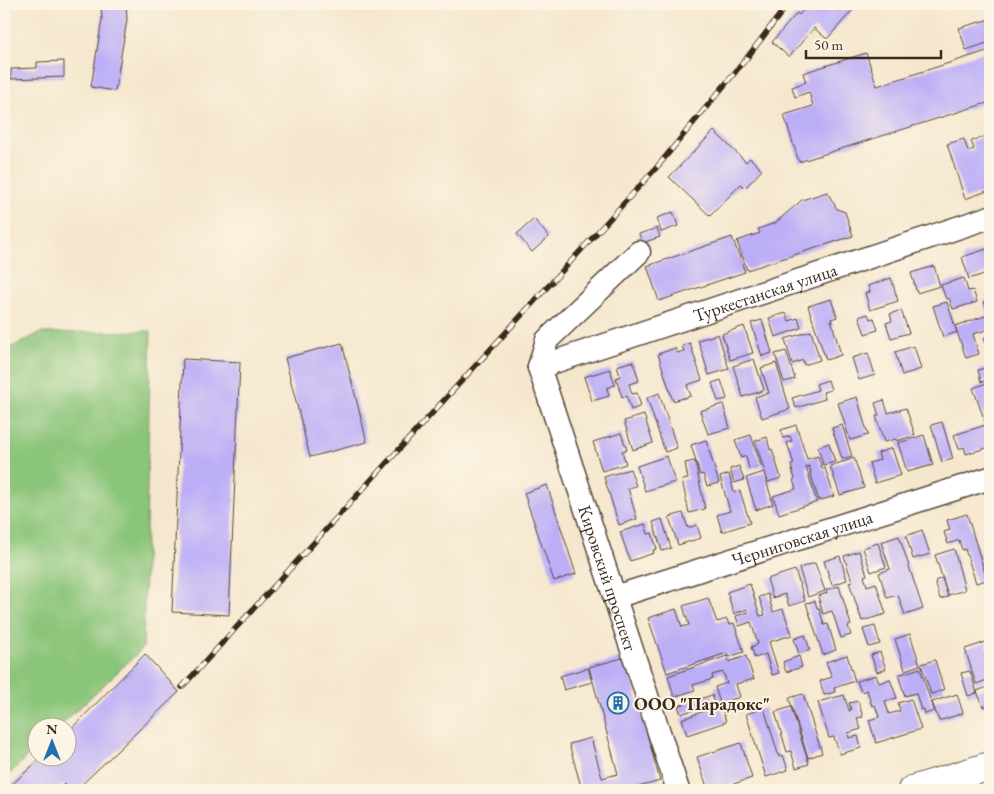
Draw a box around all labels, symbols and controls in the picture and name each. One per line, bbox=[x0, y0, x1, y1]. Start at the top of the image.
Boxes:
scale bar bbox=[806, 28, 942, 60]
text: 50 m bbox=[814, 35, 843, 54]
street label: Туркестанская улица bbox=[690, 257, 841, 327]
street label: Кировский проспект bbox=[574, 502, 643, 654]
street label: Черниговская улица bbox=[728, 504, 876, 571]
building icon: ООО "Парадокс" bbox=[606, 691, 630, 715]
place label: ООО "Парадокс" bbox=[634, 692, 770, 715]
north arrow bbox=[28, 716, 78, 766]
text: N bbox=[46, 720, 58, 738]

